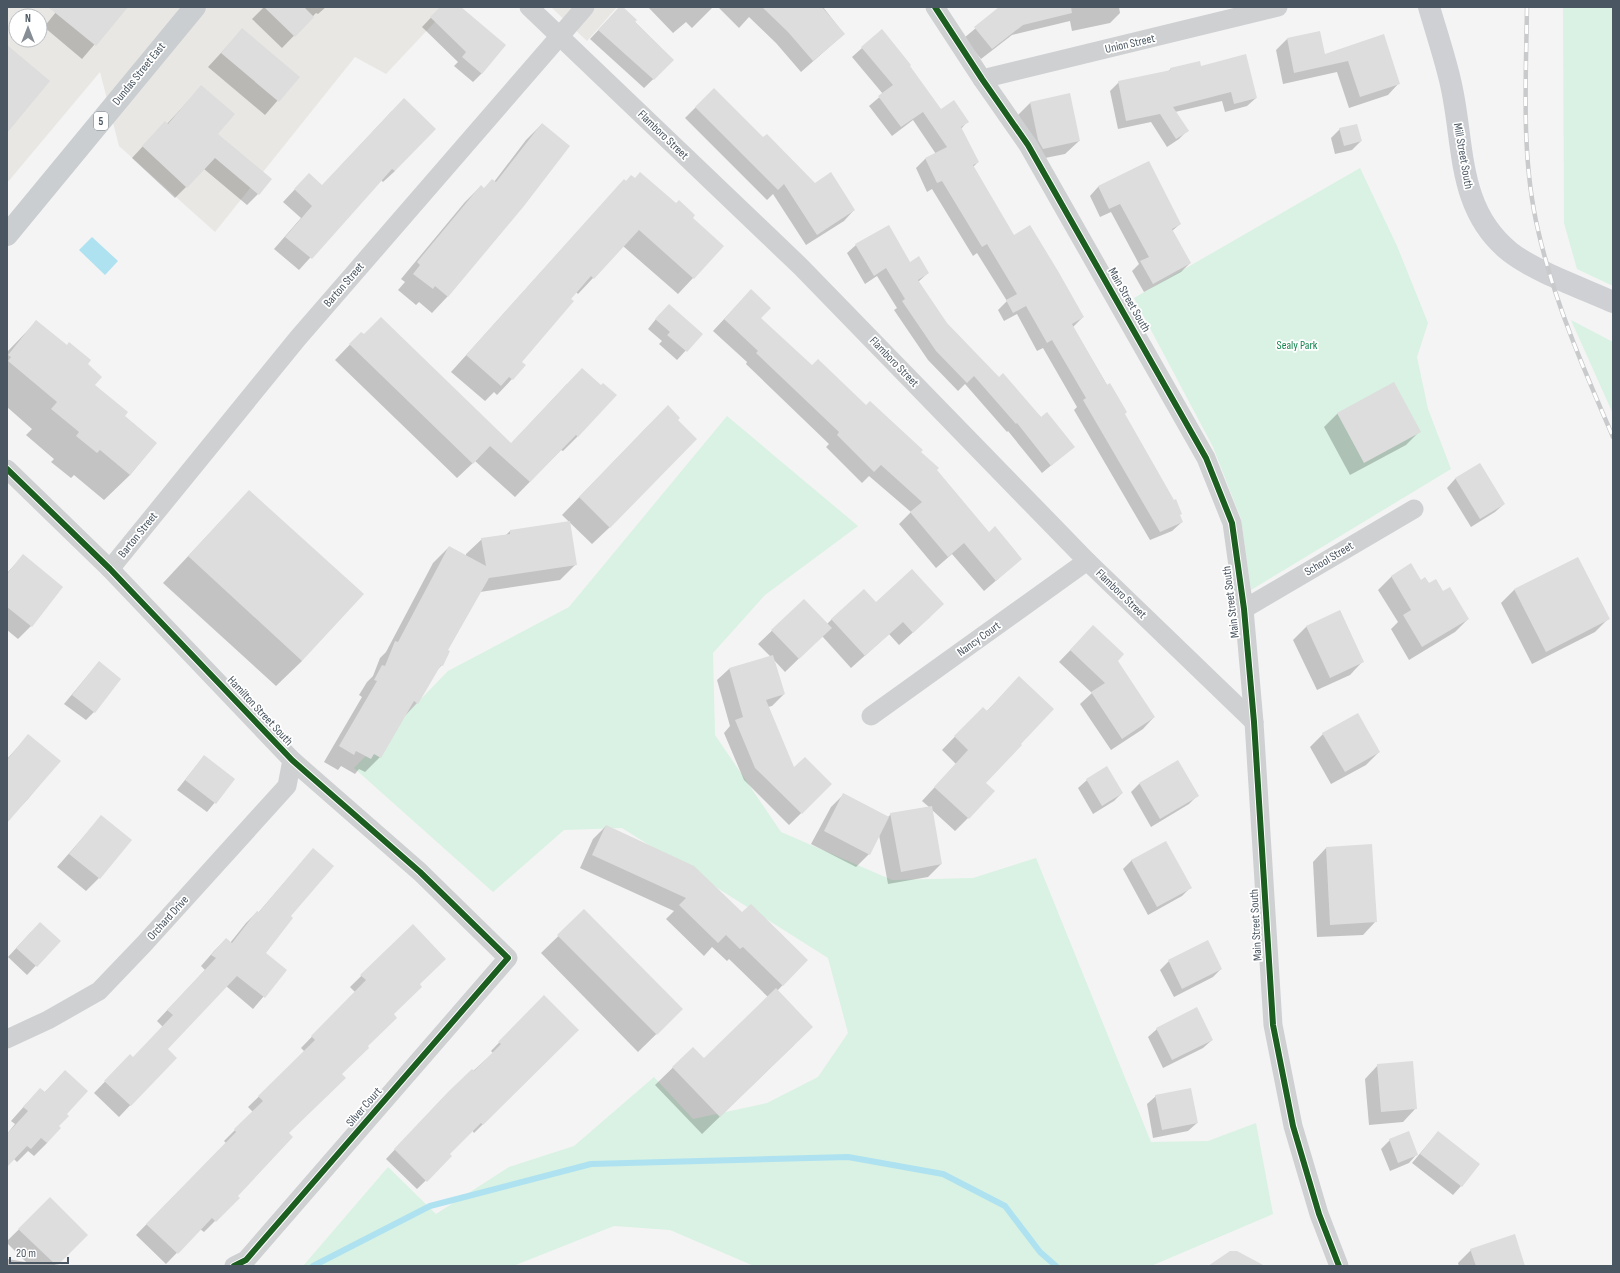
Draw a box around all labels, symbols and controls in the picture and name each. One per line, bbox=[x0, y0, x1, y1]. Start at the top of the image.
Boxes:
north arrow bbox=[8, 8, 48, 48]
text: N bbox=[25, 12, 31, 25]
street label: Union Street bbox=[1104, 31, 1157, 57]
street label: Dundas Street East bbox=[109, 39, 169, 108]
street label: Flamboro Street bbox=[635, 107, 692, 163]
road number: 5 bbox=[94, 112, 108, 130]
street label: Mill Street South bbox=[1450, 122, 1476, 190]
street label: Barton Street bbox=[320, 259, 368, 310]
street label: Main Street South bbox=[1104, 265, 1154, 335]
street label: Flamboro Street bbox=[866, 334, 922, 391]
park label: Sealy Park bbox=[1277, 338, 1318, 353]
street label: Barton Street bbox=[115, 509, 161, 561]
street label: School Street bbox=[1302, 538, 1357, 579]
street label: Main Street South bbox=[1219, 565, 1243, 639]
street label: Flamboro Street bbox=[1093, 566, 1150, 622]
street label: Nancy Court bbox=[954, 618, 1004, 660]
street label: Hamilton Street South bbox=[224, 673, 296, 749]
street label: Main Street South bbox=[1247, 889, 1265, 961]
street label: Orchard Drive bbox=[144, 892, 192, 943]
street label: Silver Court bbox=[343, 1084, 385, 1130]
scale bar bbox=[10, 1239, 68, 1265]
text: 20 m bbox=[16, 1246, 36, 1261]

